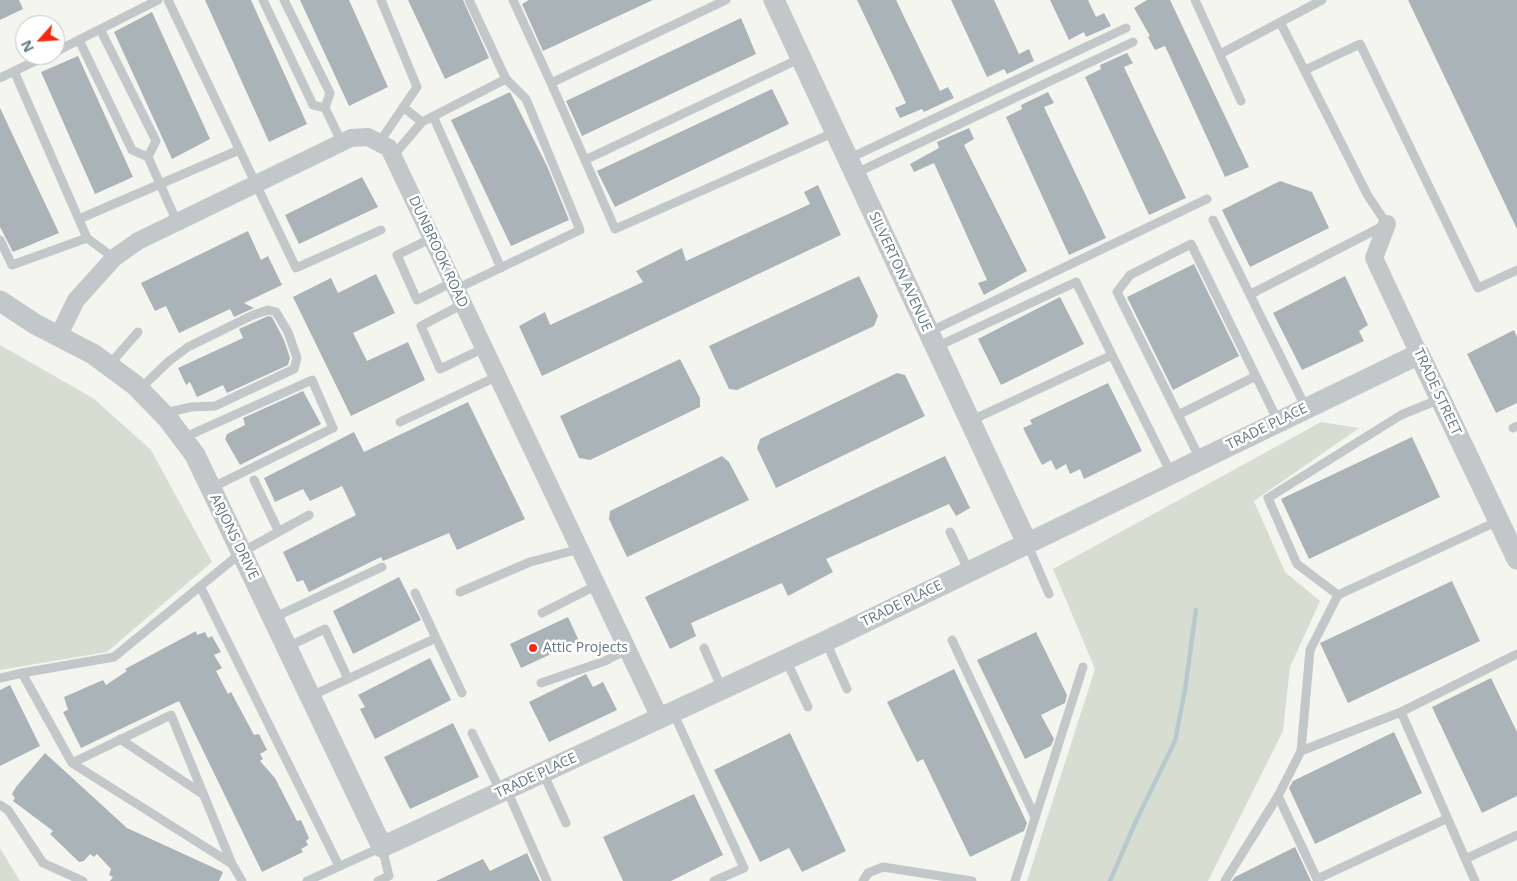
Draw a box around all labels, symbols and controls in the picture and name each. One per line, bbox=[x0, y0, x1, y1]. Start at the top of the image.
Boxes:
north arrow bbox=[15, 15, 65, 65]
text: N bbox=[16, 37, 38, 56]
street label: DUNBROOK ROAD bbox=[405, 194, 471, 310]
street label: SILVERTON AVENUE bbox=[865, 210, 935, 334]
street label: TRADE STREET bbox=[1410, 346, 1464, 438]
street label: TRADE PLACE bbox=[1224, 400, 1310, 454]
street label: ARJONS DRIVE bbox=[206, 492, 262, 582]
street label: TRADE PLACE bbox=[859, 577, 945, 631]
place label: Attic Projects bbox=[543, 640, 628, 656]
marker: Attic Projects bbox=[527, 642, 539, 654]
street label: TRADE PLACE bbox=[493, 750, 579, 802]

